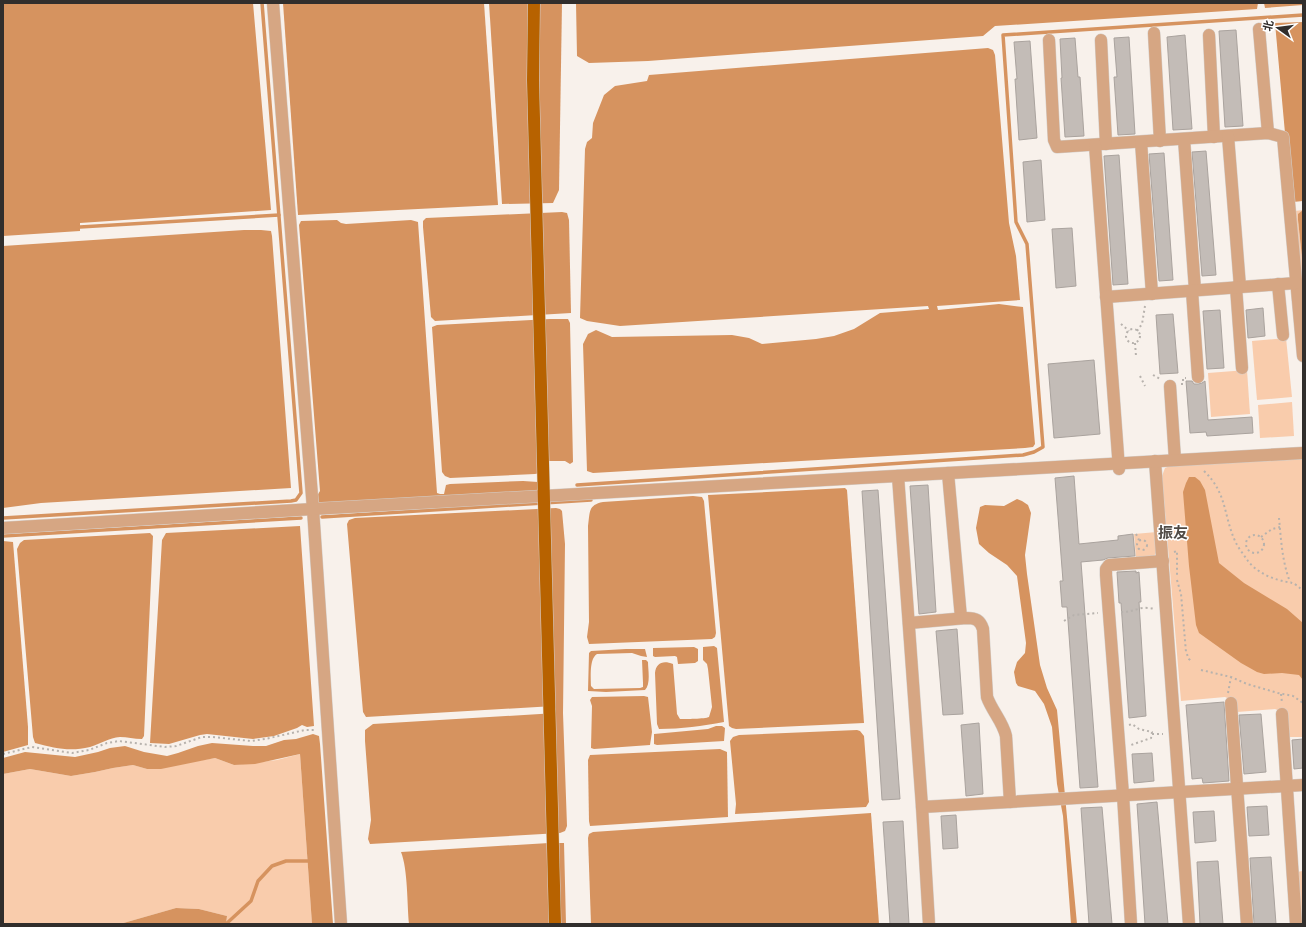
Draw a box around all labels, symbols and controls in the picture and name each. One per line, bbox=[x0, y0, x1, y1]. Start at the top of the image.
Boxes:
north arrow bbox=[1258, 8, 1298, 48]
text: 北 bbox=[1260, 19, 1276, 33]
district label: 振友 bbox=[1158, 523, 1188, 542]

